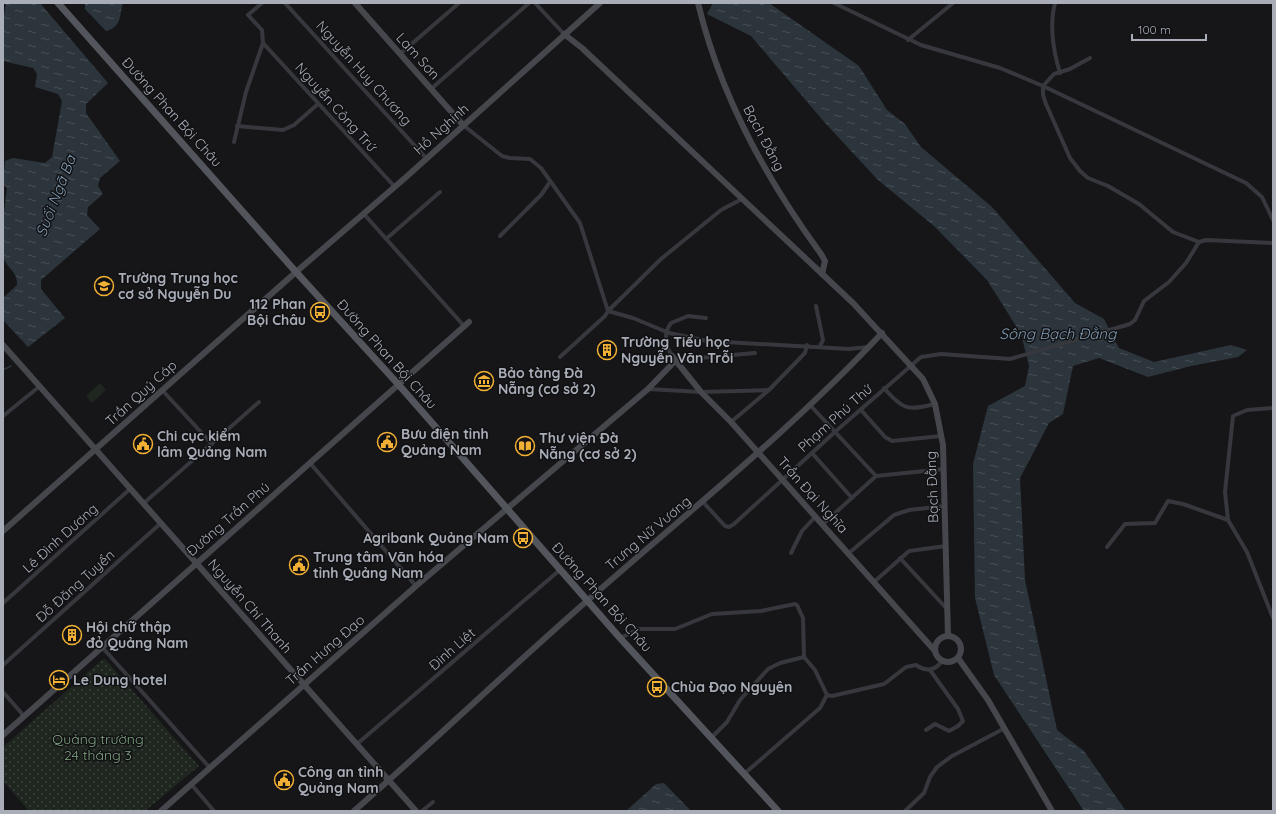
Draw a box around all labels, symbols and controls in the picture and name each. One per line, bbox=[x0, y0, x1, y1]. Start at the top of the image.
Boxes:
scale bar bbox=[1132, 16, 1206, 42]
street label: Nguyễn Huy Chương bbox=[312, 17, 416, 129]
text: 100 m bbox=[1138, 22, 1171, 37]
street label: Lam Sơn bbox=[392, 29, 444, 83]
street label: Đường Phan Bội Châu bbox=[118, 53, 226, 171]
street label: Nguyễn Công Trứ bbox=[291, 59, 381, 156]
street label: Hồ Nghinh bbox=[410, 99, 472, 159]
street label: Bạch Đằng bbox=[739, 102, 789, 174]
water label: Suối Ngã Ba bbox=[31, 152, 80, 239]
place label: Trường Trung học cơ sở Nguyễn Du bbox=[118, 269, 238, 303]
school or university icon: Trường Trung học cơ sở Nguyễn Du bbox=[93, 275, 115, 297]
place label: 112 Phan Bội Châu bbox=[247, 295, 306, 329]
street label: Đường Phan Bội Châu bbox=[333, 295, 441, 413]
bus stop icon: 112 Phan Bội Châu bbox=[309, 301, 331, 323]
water label: Sông Bạch Đằng bbox=[1000, 324, 1118, 343]
place label: Trường Tiểu học Nguyễn Văn Trỗi bbox=[621, 333, 733, 367]
building icon: Trường Tiểu học Nguyễn Văn Trỗi bbox=[596, 339, 618, 361]
street label: Trần Quý Cáp bbox=[102, 356, 180, 430]
place label: Bảo tàng Đà Nẵng (cơ sở 2) bbox=[498, 364, 596, 398]
museum icon: Bảo tàng Đà Nẵng (cơ sở 2) bbox=[473, 370, 495, 392]
street label: Phạm Phú Thứ bbox=[794, 379, 877, 456]
place label: Bưu điện tỉnh Quảng Nam bbox=[401, 425, 489, 459]
place label: Chi cục kiểm lâm Quảng Nam bbox=[157, 427, 267, 461]
place label: Thư viện Đà Nẵng (cơ sở 2) bbox=[539, 429, 637, 463]
public building icon: Bưu điện tỉnh Quảng Nam bbox=[376, 431, 398, 453]
public building icon: Chi cục kiểm lâm Quảng Nam bbox=[132, 433, 154, 455]
library icon: Thư viện Đà Nẵng (cơ sở 2) bbox=[514, 435, 536, 457]
street label: Bạch Đằng bbox=[922, 451, 942, 523]
street label: Trần Đại Nghĩa bbox=[774, 453, 852, 537]
street label: Đường Trần Phú bbox=[183, 478, 273, 560]
street label: Trưng Nữ Vương bbox=[602, 492, 694, 574]
street label: Lê Đình Dương bbox=[19, 499, 101, 577]
bus stop icon: Agribank Quảng Nam bbox=[512, 527, 534, 549]
place label: Agribank Quảng Nam bbox=[363, 529, 509, 547]
street label: Đường Phan Bội Châu bbox=[548, 538, 656, 656]
street label: Đỗ Đăng Tuyển bbox=[32, 546, 118, 626]
place label: Trung tâm Văn hóa tỉnh Quảng Nam bbox=[313, 548, 444, 582]
public building icon: Trung tâm Văn hóa tỉnh Quảng Nam bbox=[288, 554, 310, 576]
street label: Nguyễn Chí Thanh bbox=[204, 555, 296, 657]
street label: Trần Hưng Đạo bbox=[282, 611, 368, 689]
place label: Hội chữ thập đỏ Quảng Nam bbox=[86, 618, 188, 652]
building icon: Hội chữ thập đỏ Quảng Nam bbox=[61, 624, 83, 646]
street label: Đinh Liệt bbox=[425, 624, 479, 674]
hotel icon: Le Dung hotel bbox=[48, 669, 70, 691]
place label: Le Dung hotel bbox=[73, 671, 167, 689]
bus stop icon: Chùa Đạo Nguyên bbox=[646, 676, 668, 698]
place label: Chùa Đạo Nguyên bbox=[671, 678, 792, 696]
park label: Quảng trường 24 tháng 3 bbox=[52, 730, 144, 764]
place label: Công an tỉnh Quảng Nam bbox=[298, 763, 383, 797]
public building icon: Công an tỉnh Quảng Nam bbox=[273, 769, 295, 791]

